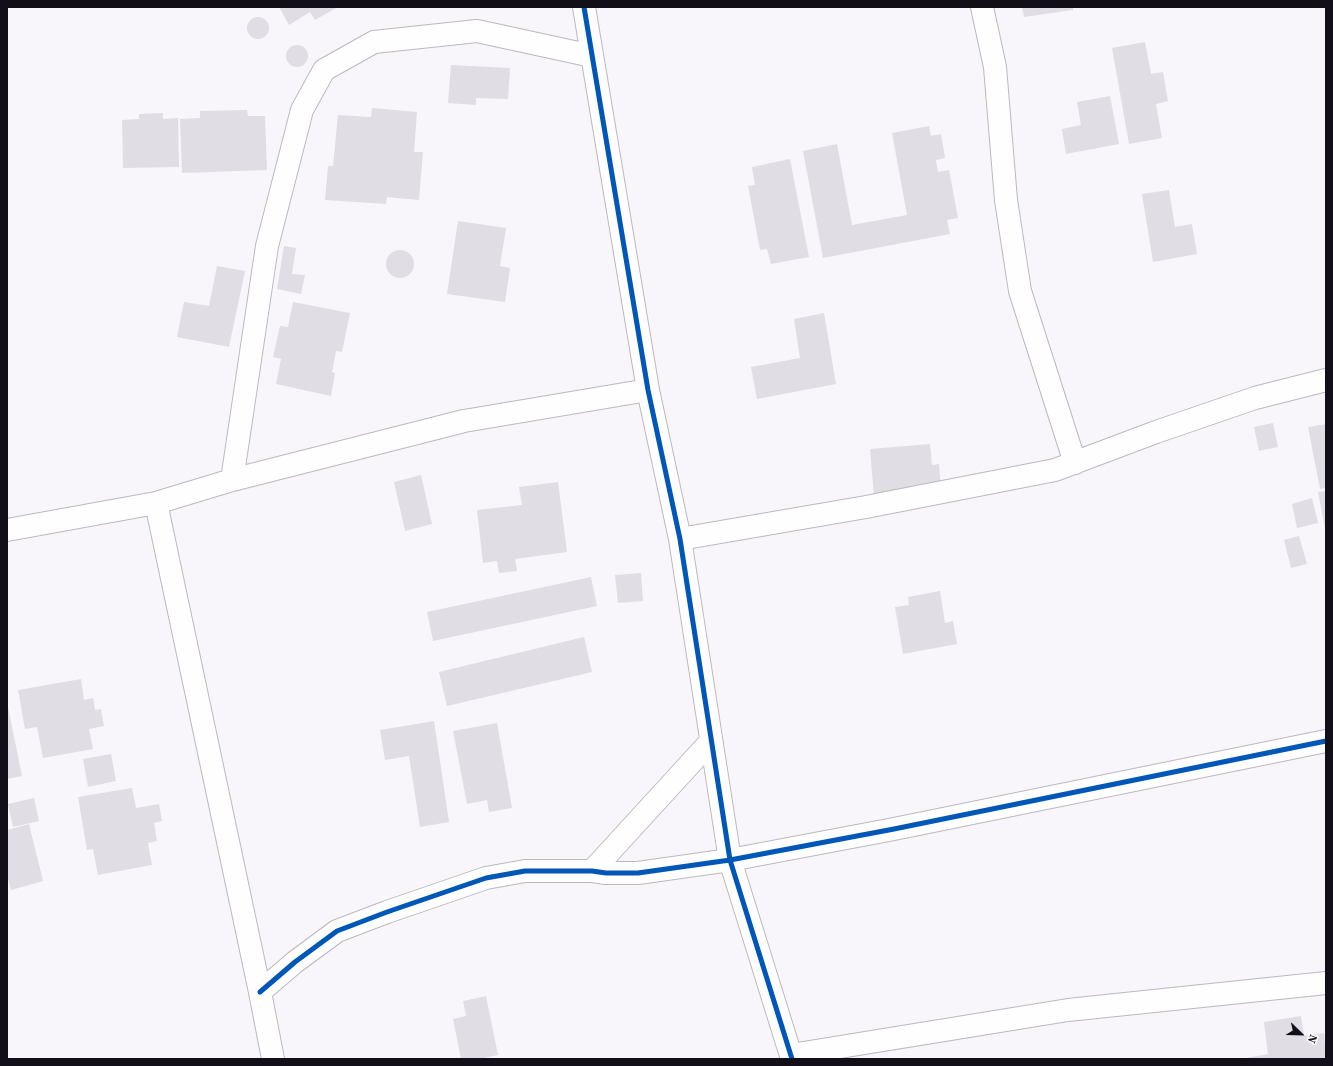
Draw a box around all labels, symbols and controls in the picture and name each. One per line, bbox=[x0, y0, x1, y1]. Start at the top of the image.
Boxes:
north arrow bbox=[1281, 1014, 1321, 1054]
text: N bbox=[1304, 1032, 1321, 1045]

